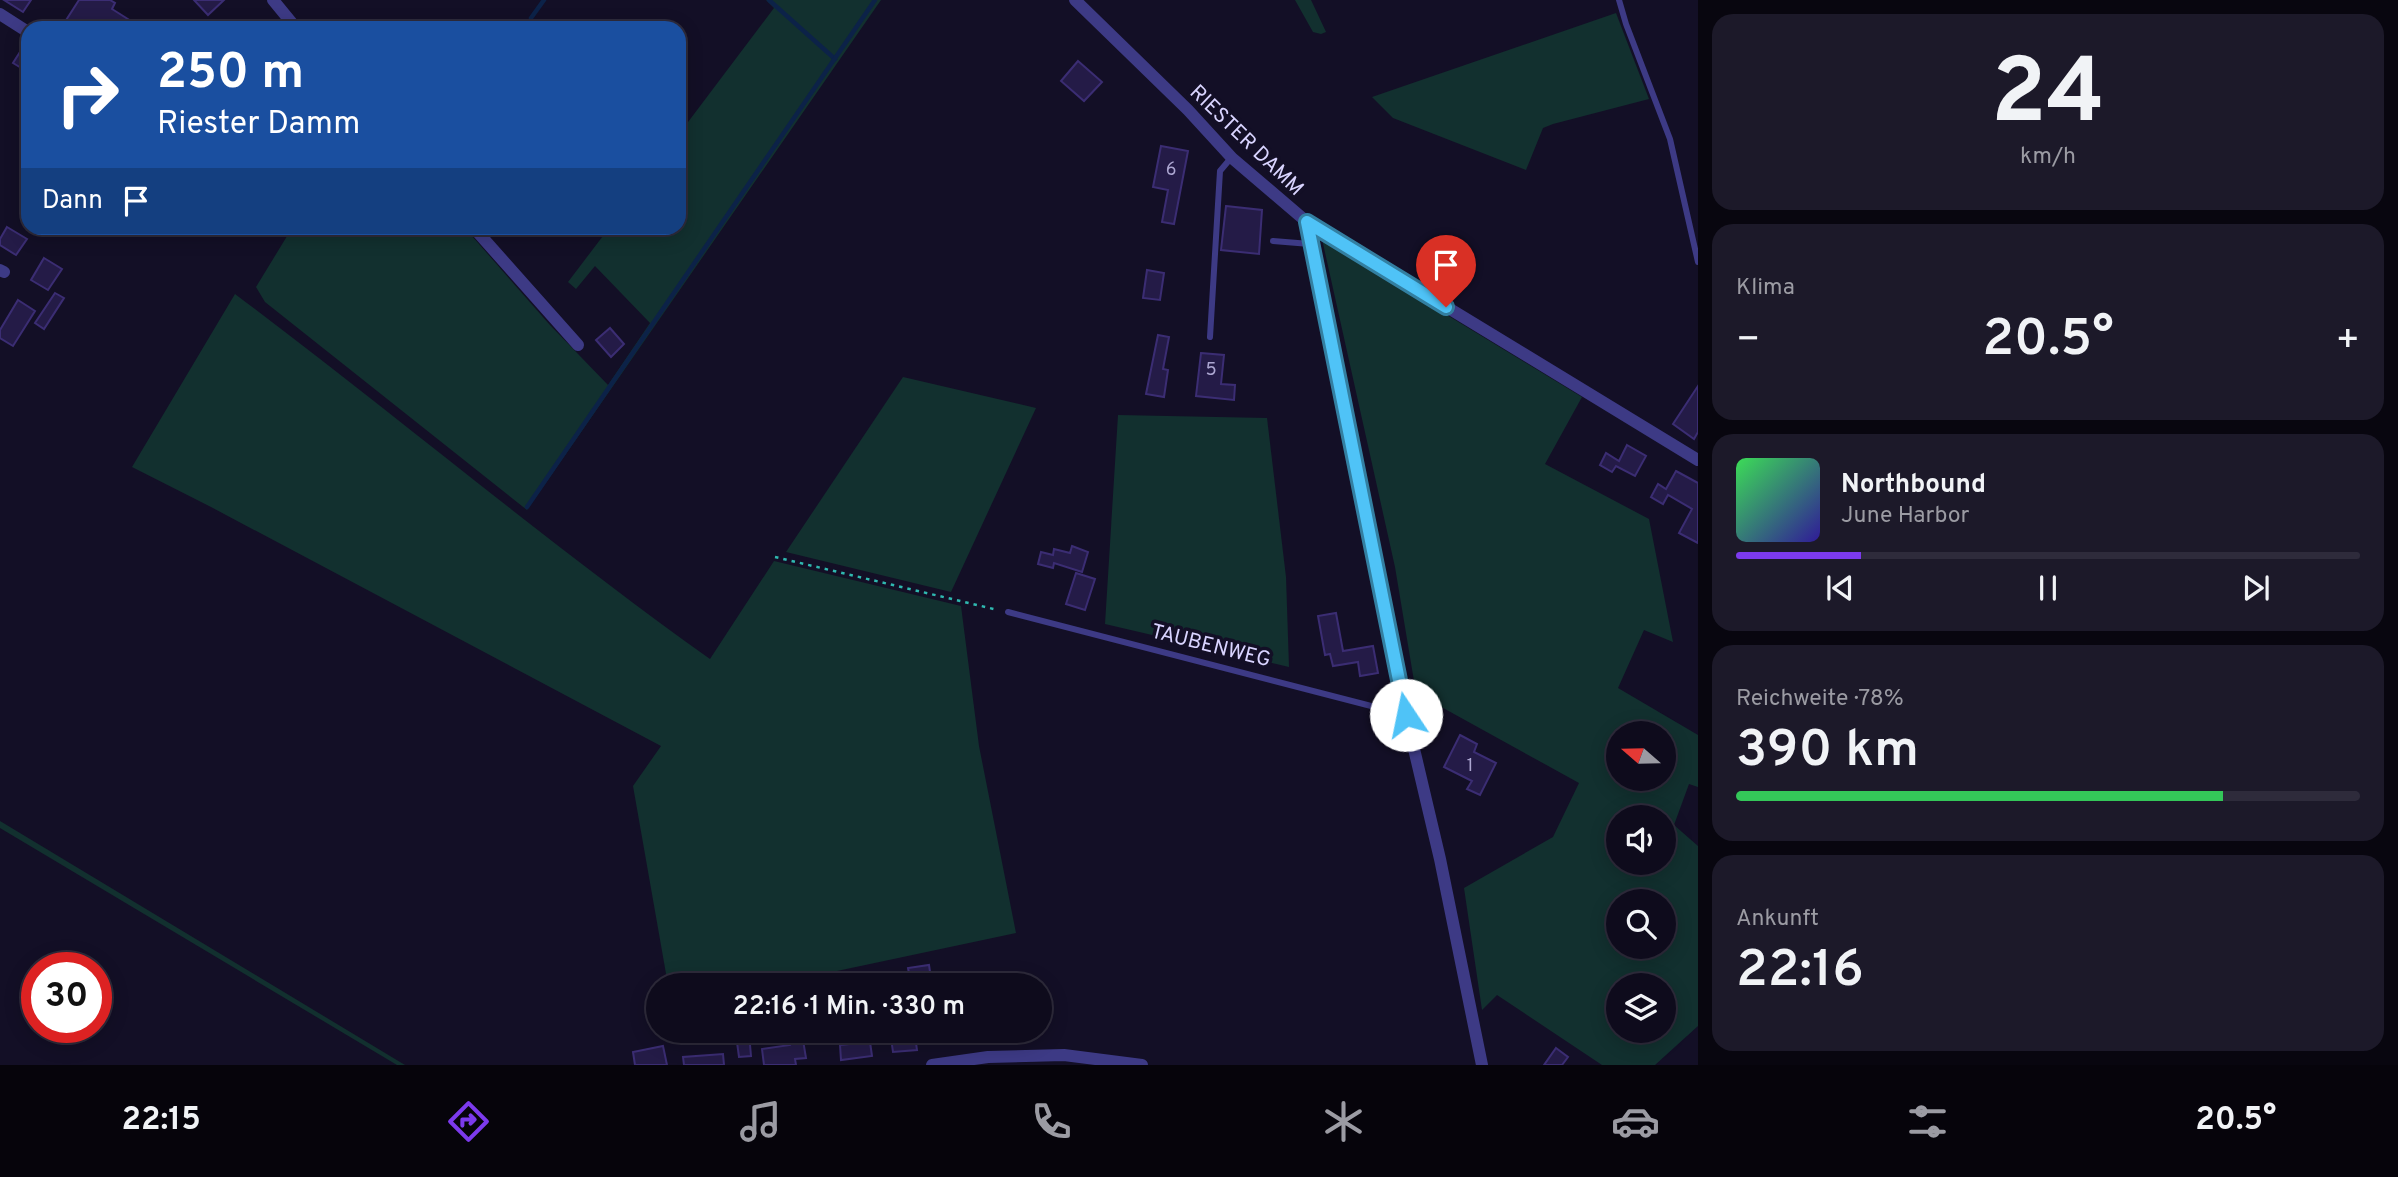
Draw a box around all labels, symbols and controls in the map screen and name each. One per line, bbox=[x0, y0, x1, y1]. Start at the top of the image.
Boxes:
text: 24 bbox=[1991, 40, 2105, 155]
text: 250 m bbox=[157, 44, 304, 106]
icon: right bbox=[42, 49, 133, 140]
street label: RIESTER DAMM bbox=[1183, 80, 1309, 202]
text: Riester Damm bbox=[157, 105, 360, 145]
text: km/h bbox=[2020, 143, 2076, 172]
house number: 6 bbox=[1166, 159, 1176, 182]
icon: arrive bbox=[117, 182, 155, 220]
text: Dann bbox=[42, 185, 103, 218]
pin bbox=[1416, 235, 1476, 307]
icon: arrive bbox=[1427, 246, 1465, 284]
text: Klima bbox=[1736, 274, 1795, 303]
text: 20.5° bbox=[1982, 308, 2114, 374]
text: − bbox=[1736, 317, 1761, 366]
text: + bbox=[2335, 317, 2360, 366]
house number: 5 bbox=[1205, 359, 1217, 382]
text: Northbound bbox=[1841, 469, 1986, 502]
text: June Harbor bbox=[1841, 502, 1969, 531]
icon: previous bbox=[1821, 569, 1859, 607]
icon: pause bbox=[2029, 569, 2067, 607]
icon: next bbox=[2237, 569, 2275, 607]
street label: TAUBENWEG bbox=[1148, 619, 1273, 674]
position arrow bbox=[1369, 678, 1443, 752]
text: Reichweite · 78% bbox=[1736, 685, 1904, 714]
text: 390 km bbox=[1736, 719, 1919, 785]
north arrow bbox=[1606, 721, 1676, 791]
map controls bbox=[1606, 721, 1676, 1043]
house number: 1 bbox=[1467, 755, 1473, 778]
button: sound bbox=[1606, 805, 1676, 875]
button: search bbox=[1606, 889, 1676, 959]
text: Ankunft bbox=[1736, 905, 1819, 934]
text: 22:16 bbox=[1736, 939, 1864, 1005]
speed limit sign: 30 bbox=[21, 952, 112, 1043]
button: layers bbox=[1606, 973, 1676, 1043]
text: 22:16 · 1 Min. · 330 m bbox=[733, 991, 965, 1024]
icon: directions bbox=[444, 1097, 493, 1146]
icon: music bbox=[736, 1097, 785, 1146]
icon: phone bbox=[1027, 1097, 1076, 1146]
icon: climate bbox=[1319, 1097, 1368, 1146]
icon: car bbox=[1611, 1097, 1660, 1146]
icon: filters bbox=[1903, 1097, 1952, 1146]
text: 22:15 bbox=[121, 1101, 201, 1141]
text: 20.5° bbox=[2195, 1101, 2276, 1141]

